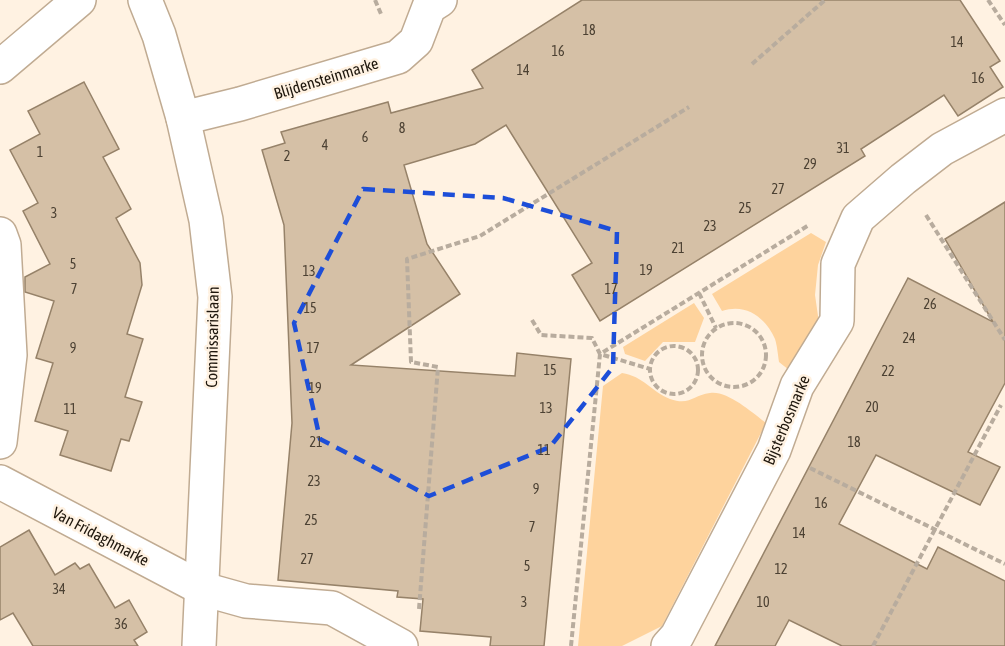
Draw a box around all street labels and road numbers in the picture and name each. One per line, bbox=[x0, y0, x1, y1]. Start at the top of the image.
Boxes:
street label: Blijdensteinmarke bbox=[272, 54, 381, 103]
street label: Commissarislaan bbox=[202, 286, 222, 388]
street label: Bijsterbosmarke bbox=[759, 373, 814, 468]
street label: Van Fridaghmarke bbox=[49, 503, 152, 570]

